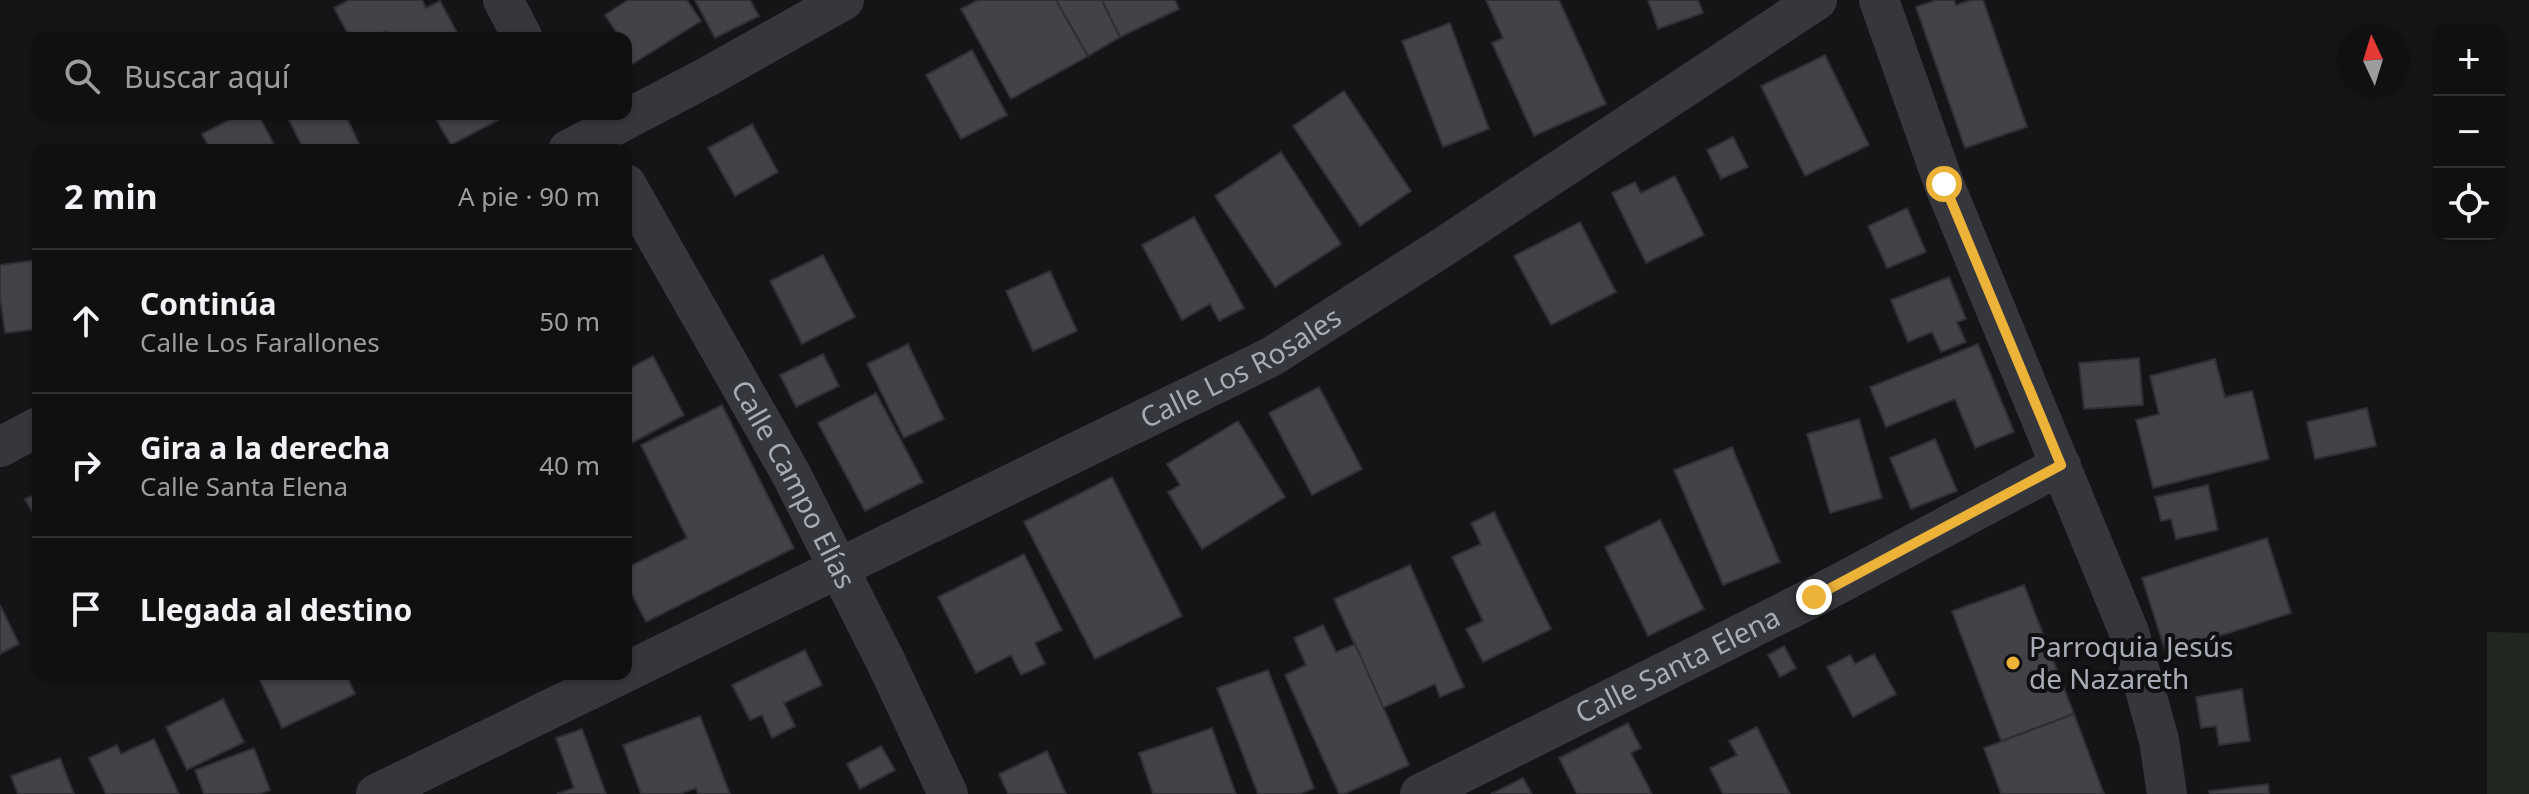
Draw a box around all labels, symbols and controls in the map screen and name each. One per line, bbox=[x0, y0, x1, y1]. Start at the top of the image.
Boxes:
north arrow bbox=[2337, 24, 2409, 96]
map controls bbox=[2433, 24, 2505, 240]
button: + bbox=[2433, 24, 2505, 96]
search box bbox=[32, 32, 632, 120]
icon: search bbox=[60, 54, 104, 98]
text: Buscar aquí bbox=[124, 56, 289, 97]
button: − bbox=[2433, 96, 2505, 168]
route start bbox=[1926, 166, 1962, 202]
button: locate bbox=[2433, 168, 2505, 240]
text: 2 min bbox=[64, 173, 158, 219]
text: A pie · 90 m bbox=[458, 178, 600, 214]
text: Continúa bbox=[140, 283, 276, 324]
street label: Calle Los Rosales bbox=[1133, 297, 1348, 436]
icon: ahead bbox=[64, 299, 108, 343]
text: 50 m bbox=[539, 303, 600, 339]
text: Calle Los Farallones bbox=[140, 324, 380, 360]
street label: Calle Campo Elías bbox=[723, 373, 866, 595]
text: Gira a la derecha bbox=[140, 427, 390, 468]
icon: right bbox=[64, 443, 108, 487]
text: 40 m bbox=[539, 447, 600, 483]
text: Calle Santa Elena bbox=[140, 468, 348, 504]
route end bbox=[1796, 579, 1832, 615]
icon: arrive bbox=[64, 587, 108, 631]
text: Llegada al destino bbox=[140, 589, 412, 630]
street label: Calle Santa Elena bbox=[1568, 597, 1786, 731]
place label: Parroquia Jesús de Nazareth bbox=[2029, 627, 2233, 697]
marker: Parroquia Jesús de Nazareth bbox=[2004, 654, 2022, 672]

